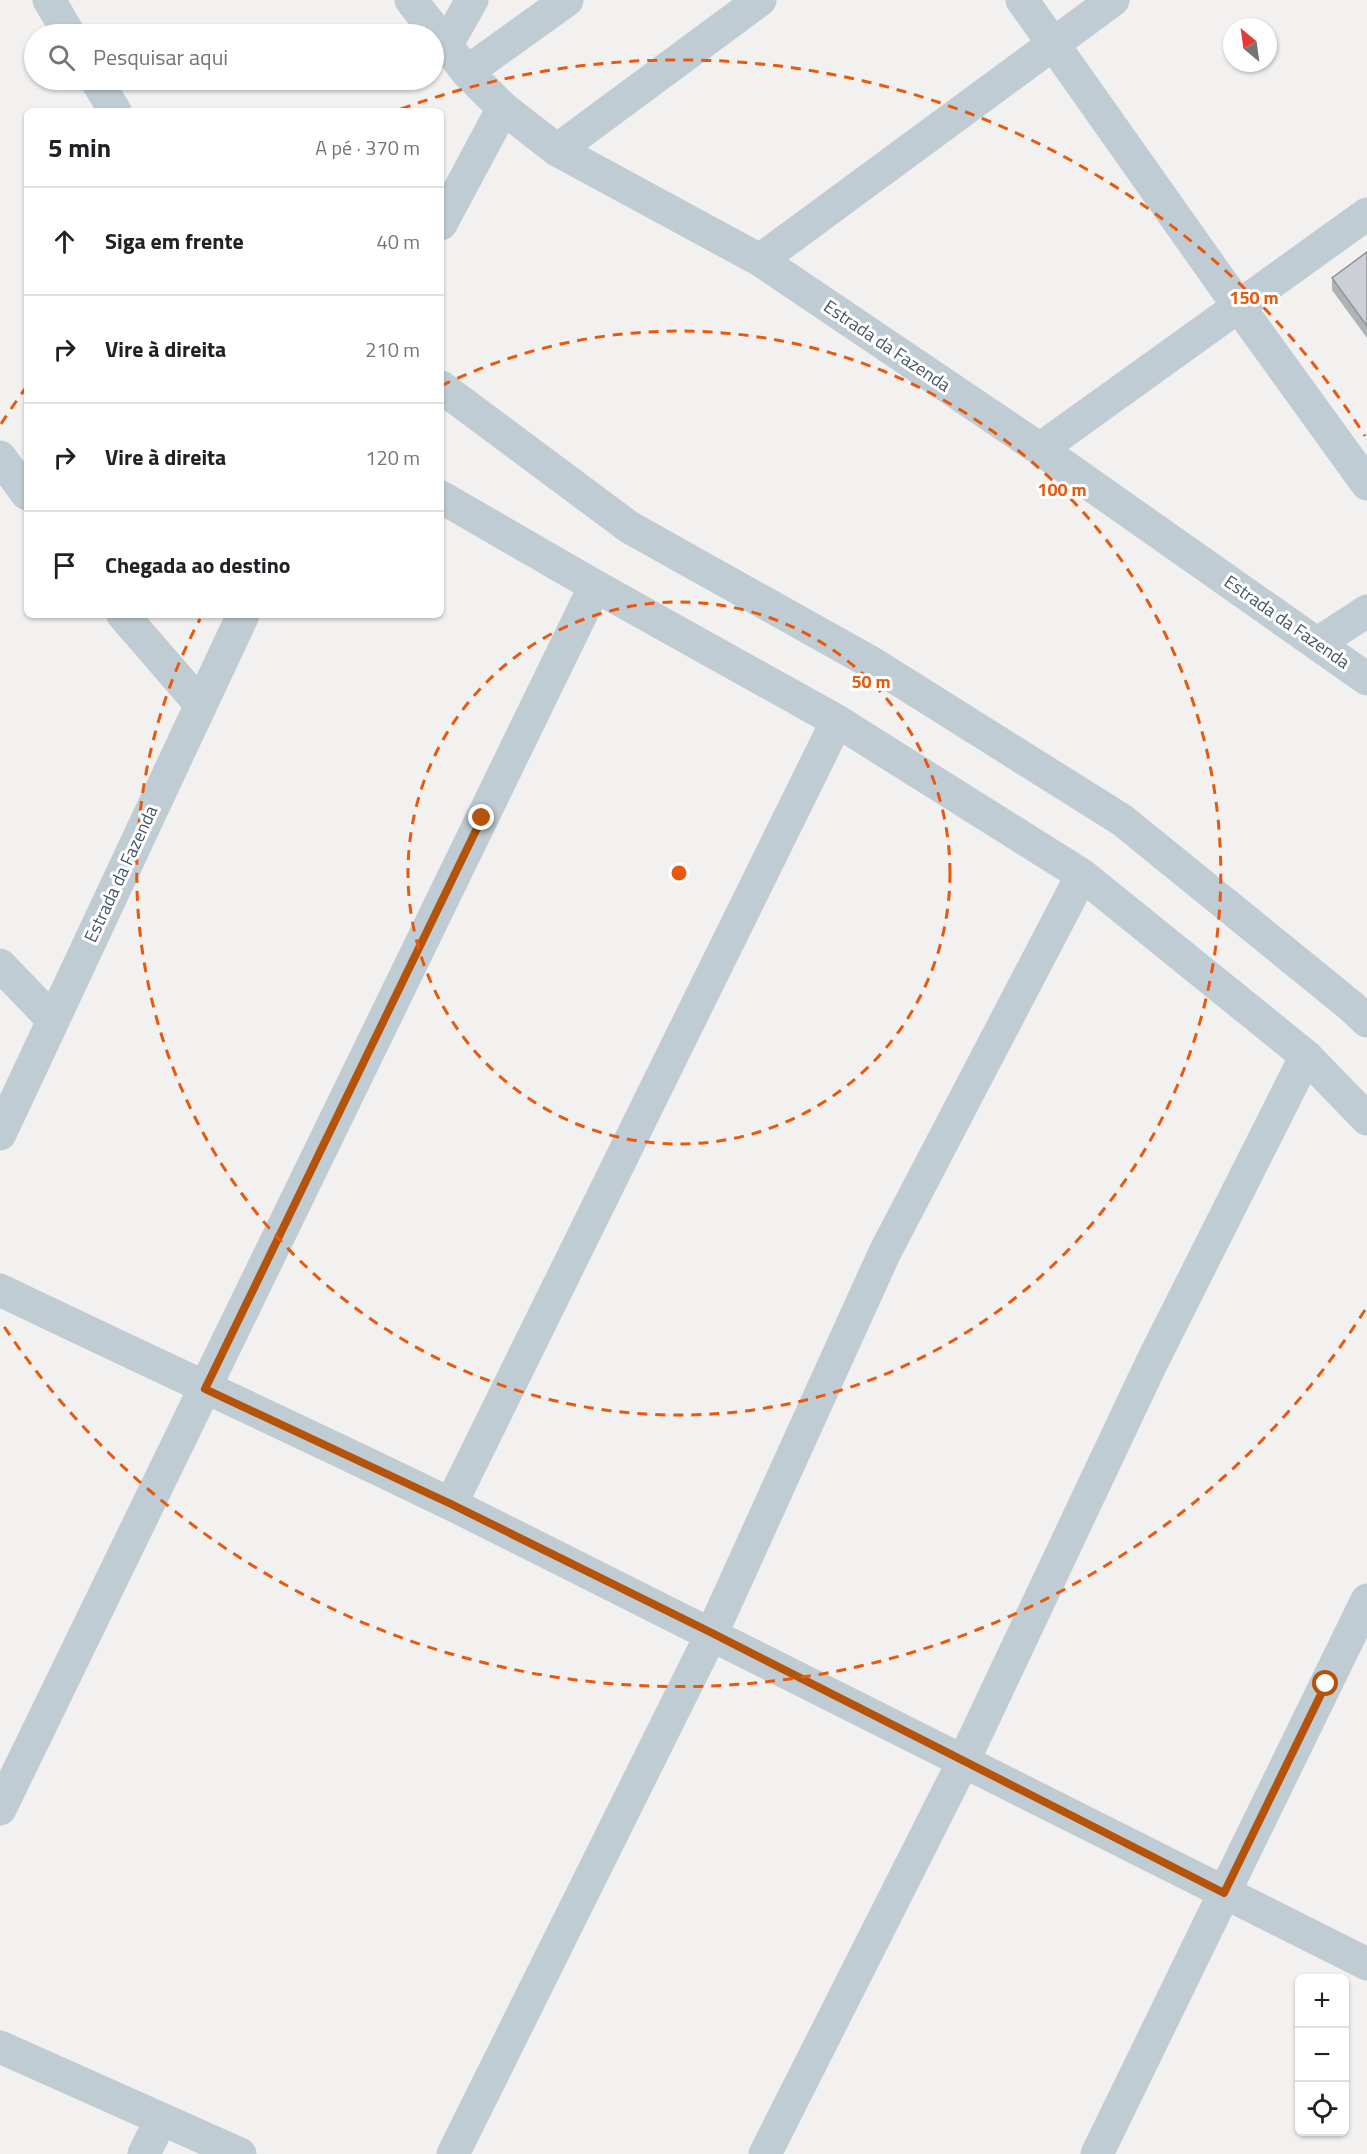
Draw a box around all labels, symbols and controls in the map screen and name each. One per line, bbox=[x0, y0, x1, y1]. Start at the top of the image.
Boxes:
north arrow bbox=[1223, 18, 1277, 72]
search box bbox=[24, 24, 444, 90]
text: Pesquisar aqui bbox=[93, 40, 228, 74]
icon: search bbox=[45, 41, 78, 74]
text: 5 min bbox=[48, 128, 111, 167]
text: A pé · 370 m bbox=[315, 132, 420, 163]
text: Siga em frente bbox=[105, 224, 244, 258]
icon: ahead bbox=[48, 225, 81, 258]
text: 40 m bbox=[376, 226, 420, 257]
text: 150 m bbox=[1229, 284, 1279, 311]
street label: Estrada da Fazenda bbox=[818, 293, 956, 398]
text: Vire à direita bbox=[105, 332, 226, 366]
icon: right bbox=[48, 333, 81, 366]
text: 210 m bbox=[365, 334, 420, 365]
text: Vire à direita bbox=[105, 440, 226, 474]
icon: right bbox=[48, 441, 81, 474]
text: 120 m bbox=[365, 442, 420, 473]
text: 100 m bbox=[1037, 476, 1087, 503]
text: Chegada ao destino bbox=[105, 548, 291, 582]
icon: arrive bbox=[48, 549, 81, 582]
street label: Estrada da Fazenda bbox=[1219, 568, 1356, 675]
text: 50 m bbox=[851, 668, 891, 695]
street label: Estrada da Fazenda bbox=[77, 801, 164, 947]
route end bbox=[468, 804, 494, 830]
centre of rings bbox=[669, 863, 689, 883]
route start bbox=[1312, 1670, 1338, 1696]
map controls bbox=[1295, 1974, 1349, 2136]
button: + bbox=[1295, 1974, 1349, 2028]
button: − bbox=[1295, 2028, 1349, 2082]
button: locate bbox=[1295, 2082, 1349, 2136]

